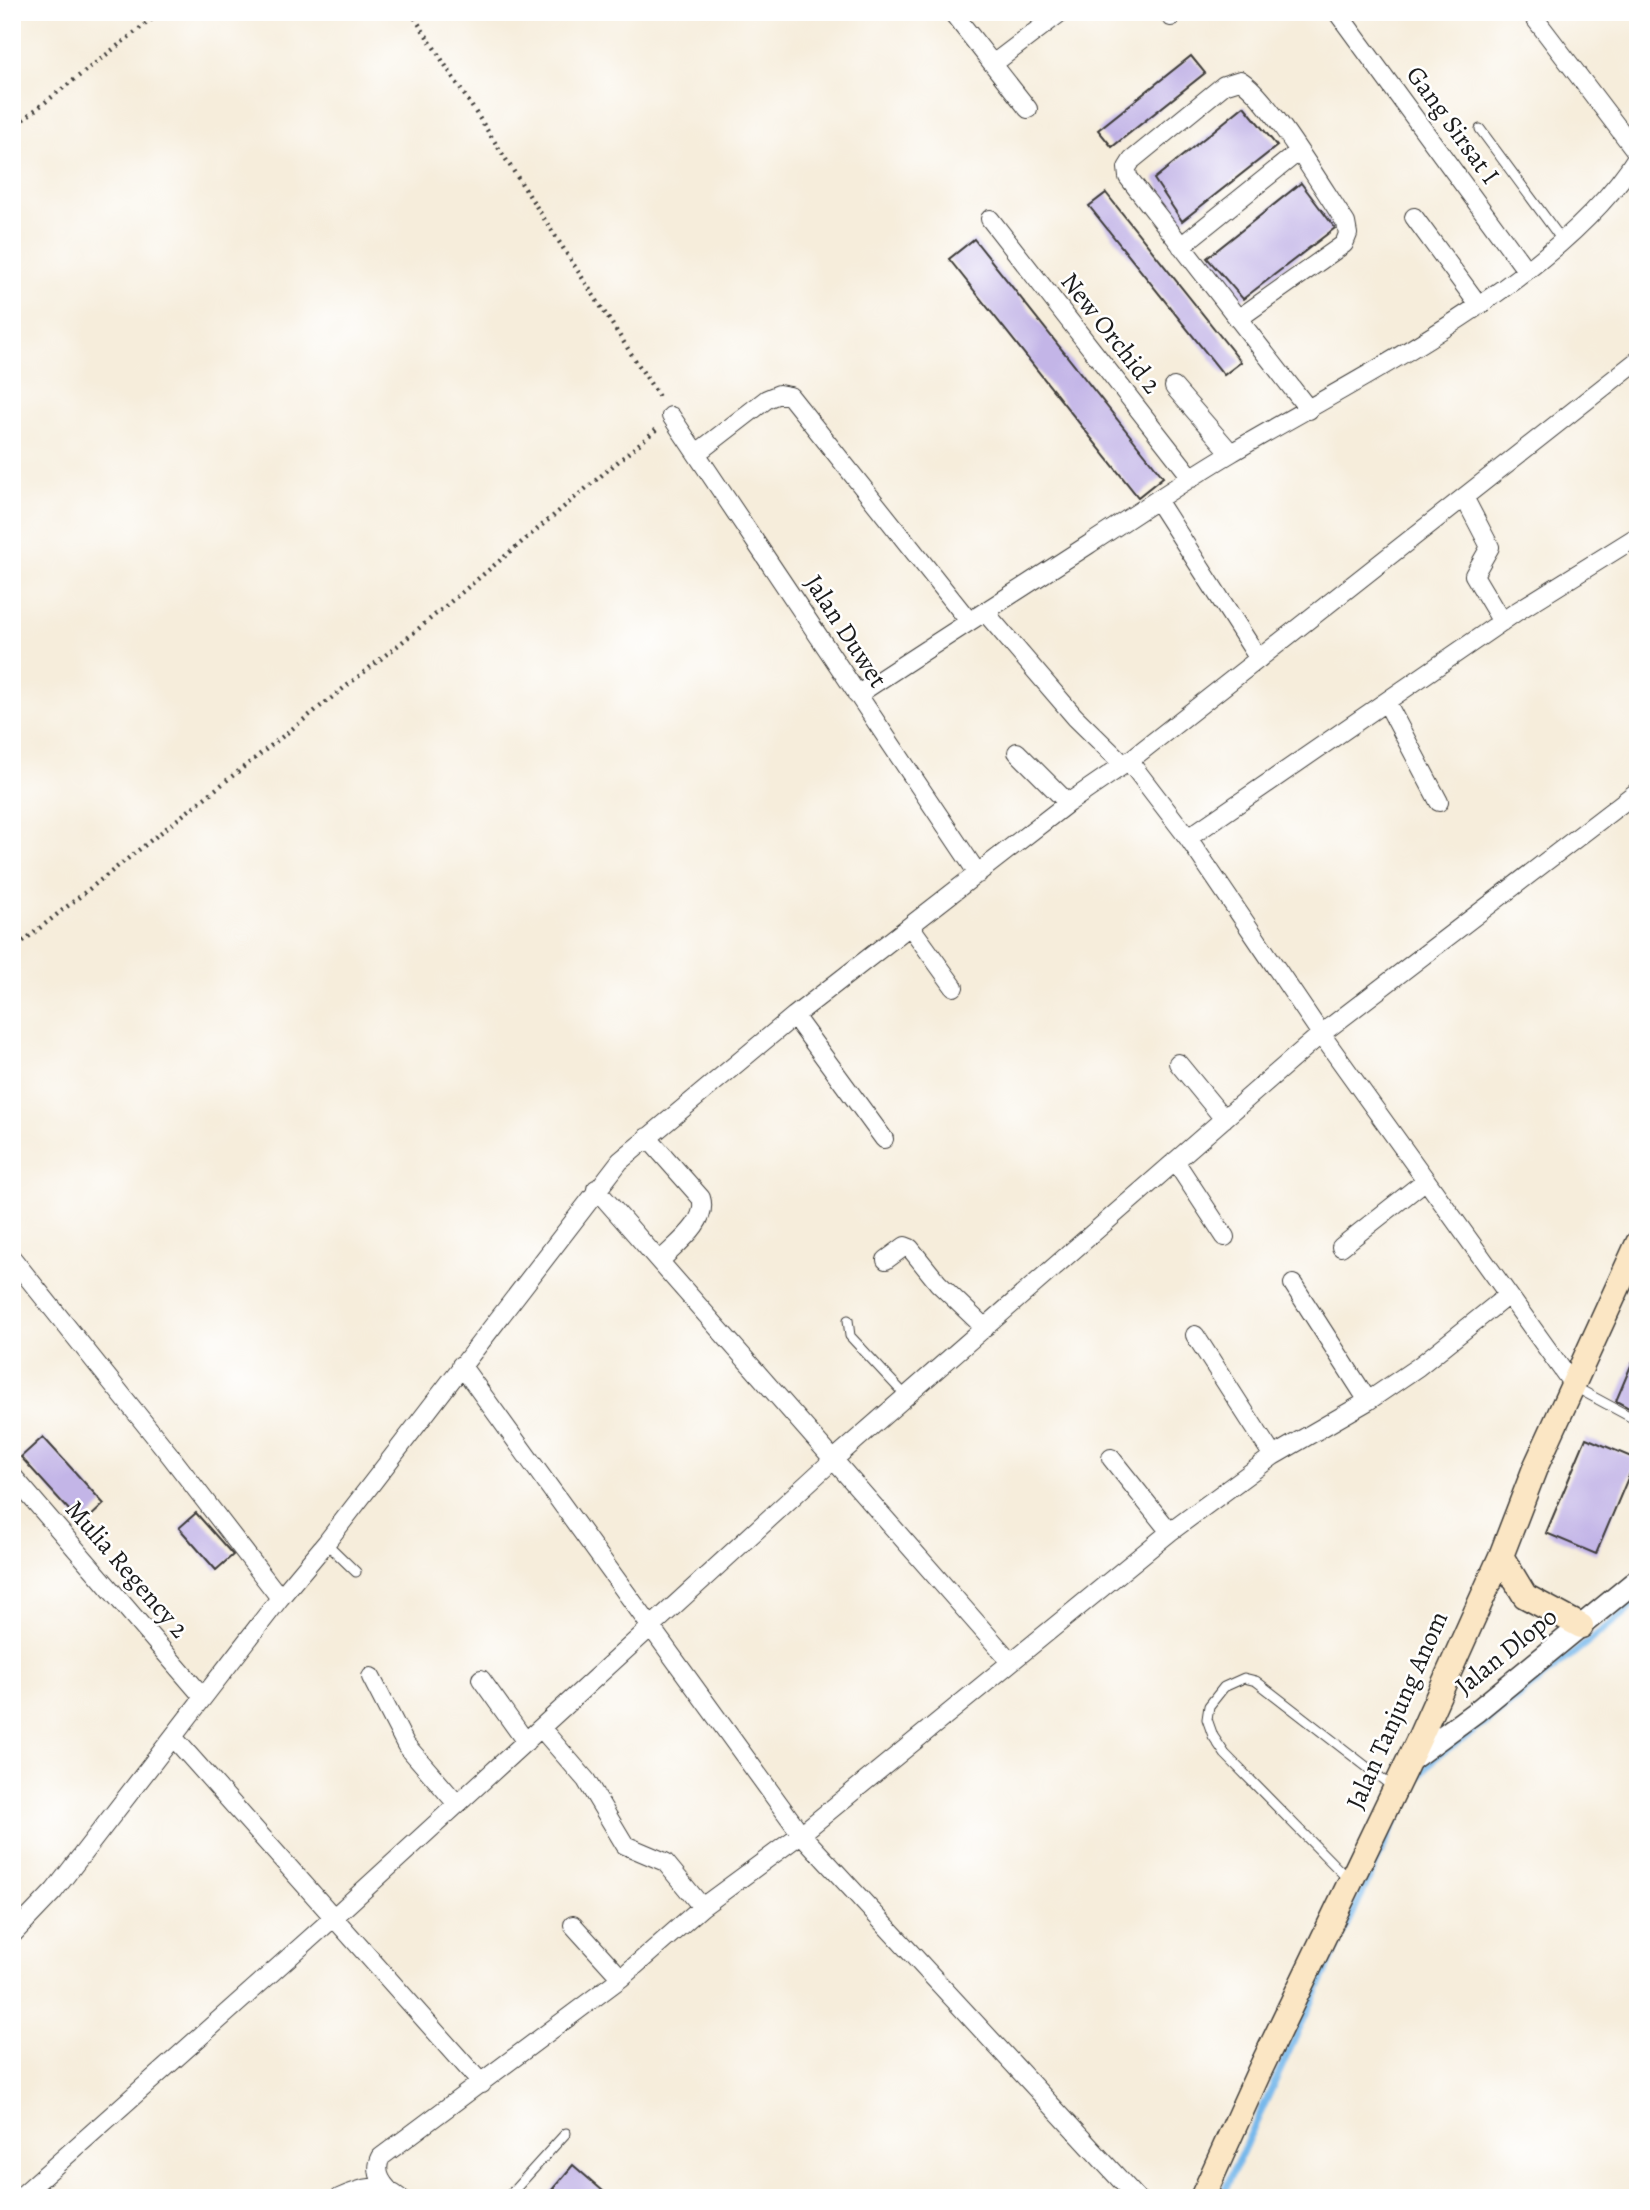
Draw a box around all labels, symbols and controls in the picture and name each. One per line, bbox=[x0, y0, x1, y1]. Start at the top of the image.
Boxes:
street label: Gang Sirsat I bbox=[1398, 59, 1508, 191]
street label: New Orchid 2 bbox=[1053, 265, 1169, 401]
street label: Jalan Duwet bbox=[796, 568, 896, 695]
street label: Mulia Regency 2 bbox=[57, 1493, 197, 1645]
street label: Jalan Dlopo bbox=[1448, 1599, 1564, 1703]
street label: Jalan Tanjung Anom bbox=[1338, 1605, 1456, 1815]

